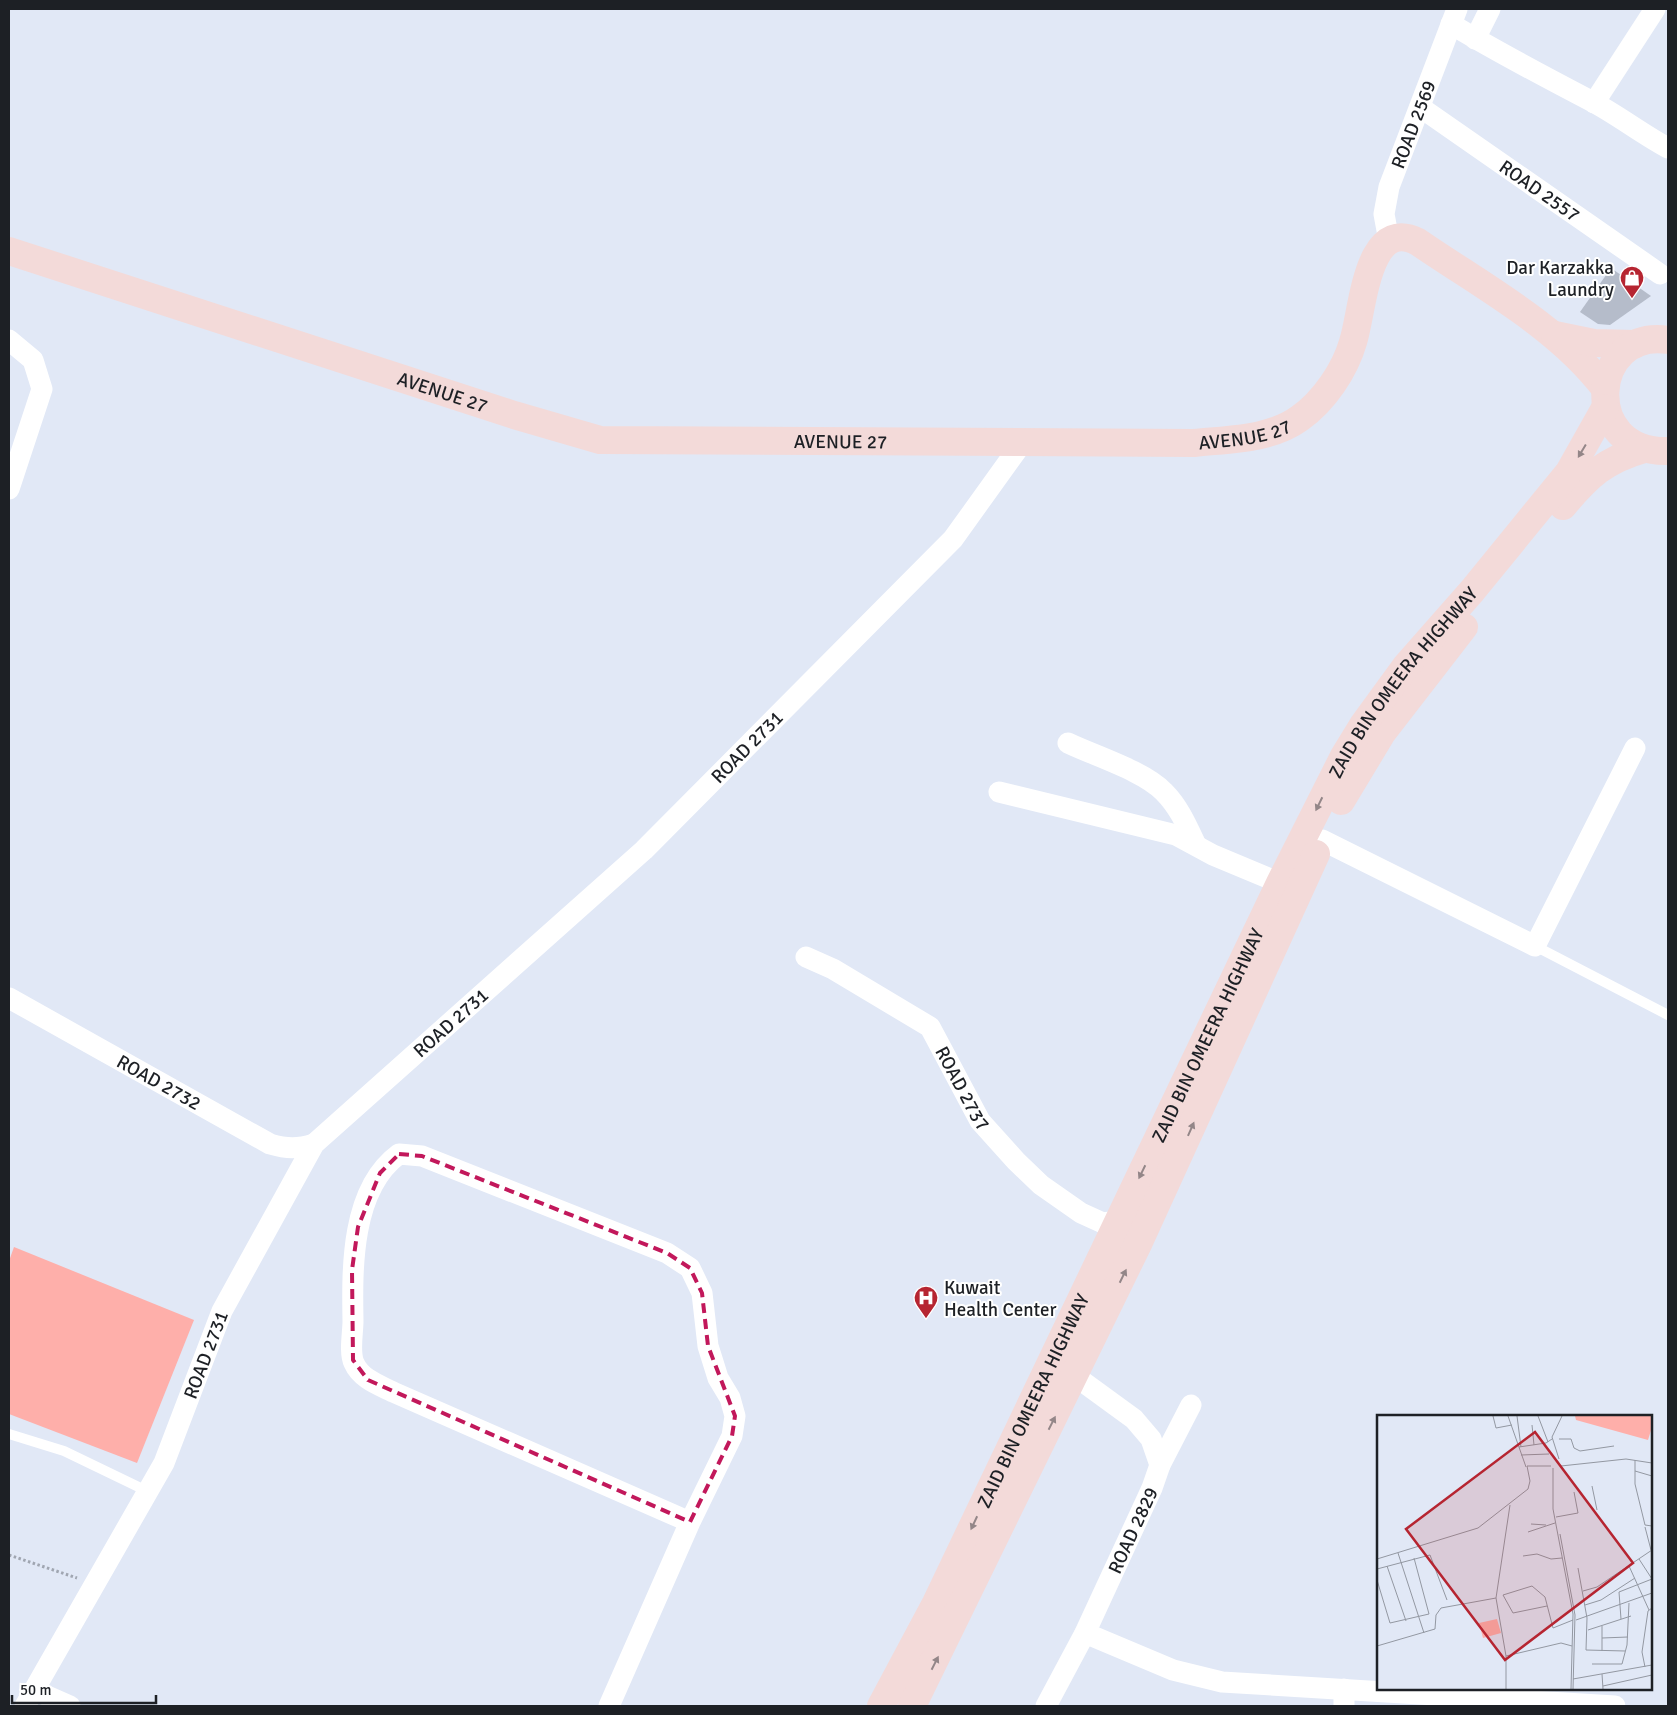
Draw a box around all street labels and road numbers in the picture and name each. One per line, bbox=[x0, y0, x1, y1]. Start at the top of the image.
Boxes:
street label: ROAD 2569 bbox=[1386, 77, 1442, 172]
street label: ROAD 2557 bbox=[1494, 155, 1584, 227]
street label: AVENUE 27 bbox=[394, 367, 491, 419]
street label: AVENUE 27 bbox=[1198, 415, 1295, 455]
street label: AVENUE 27 bbox=[794, 430, 887, 454]
street label: ZAID BIN OMEERA HIGHWAY bbox=[1324, 582, 1483, 783]
street label: ROAD 2731 bbox=[706, 706, 789, 789]
street label: ZAID BIN OMEERA HIGHWAY bbox=[1147, 924, 1270, 1147]
street label: ROAD 2731 bbox=[409, 983, 494, 1063]
street label: ROAD 2737 bbox=[929, 1042, 994, 1137]
street label: ROAD 2732 bbox=[112, 1050, 205, 1116]
street label: ZAID BIN OMEERA HIGHWAY bbox=[972, 1290, 1095, 1512]
street label: ROAD 2731 bbox=[179, 1307, 234, 1402]
street label: ROAD 2829 bbox=[1103, 1484, 1164, 1578]

